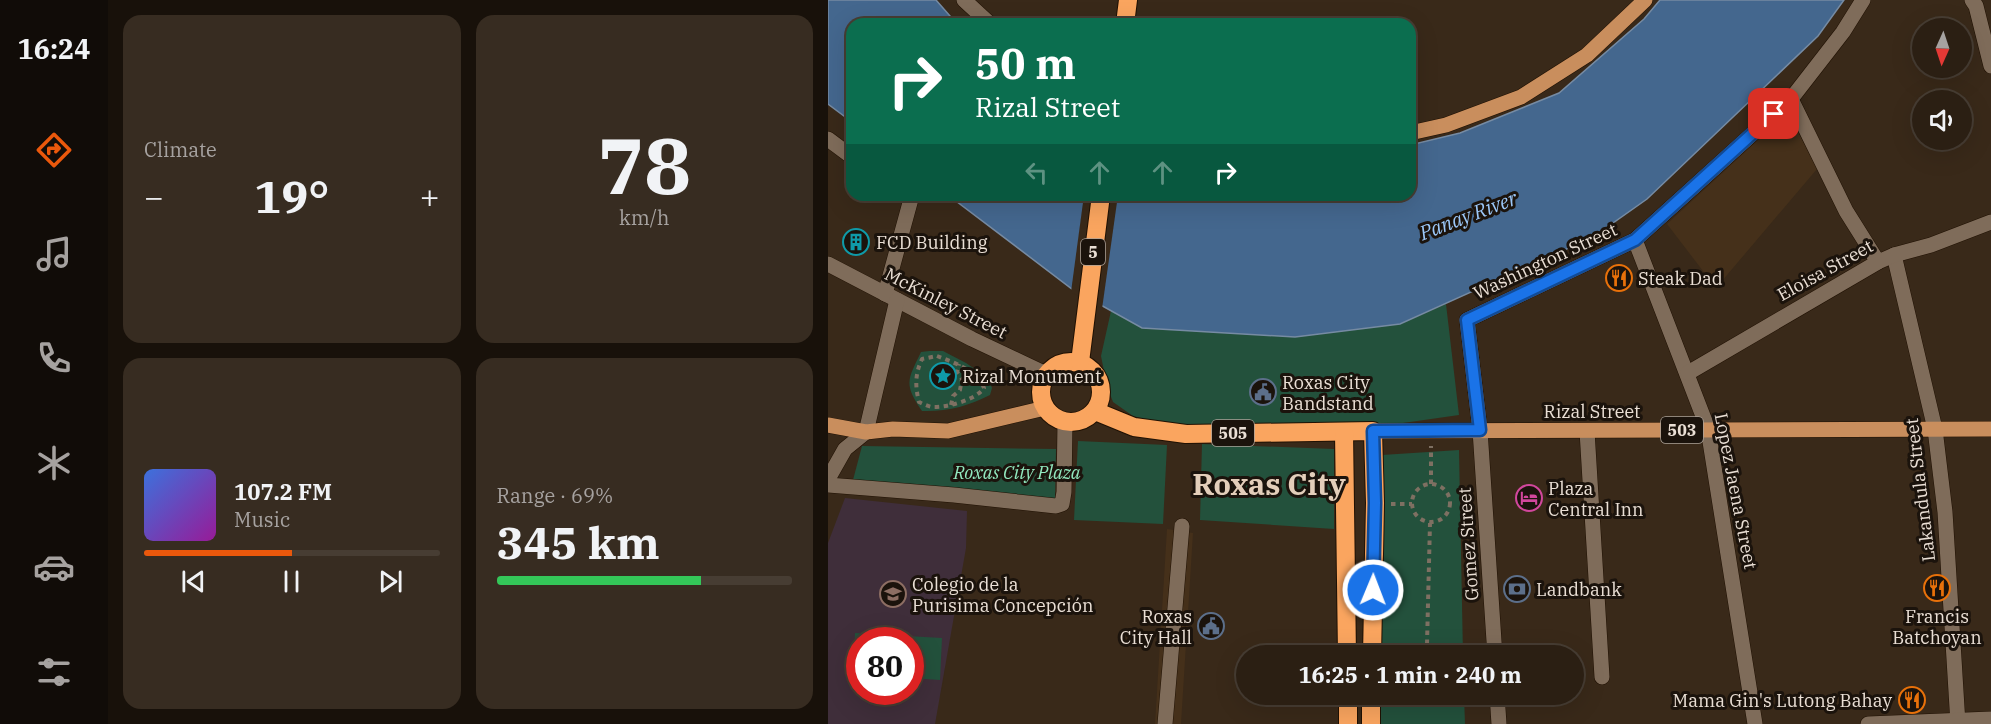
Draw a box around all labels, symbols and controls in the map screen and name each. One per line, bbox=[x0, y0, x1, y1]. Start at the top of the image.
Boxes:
north arrow bbox=[1912, 18, 1972, 78]
map controls bbox=[1912, 18, 1972, 150]
text: 16:24 bbox=[18, 31, 90, 66]
text: 50 m bbox=[975, 36, 1076, 91]
icon: right bbox=[876, 42, 954, 120]
pin bbox=[1748, 88, 1799, 139]
text: Rizal Street bbox=[975, 89, 1120, 124]
button: sound bbox=[1912, 90, 1972, 150]
icon: arrive bbox=[1757, 97, 1790, 130]
text: 78 bbox=[597, 114, 691, 215]
icon: directions bbox=[33, 129, 75, 171]
text: Climate bbox=[144, 136, 217, 163]
icon: left bbox=[1020, 156, 1053, 189]
icon: ahead bbox=[1083, 156, 1116, 189]
icon: ahead bbox=[1146, 156, 1179, 189]
icon: right bbox=[1209, 156, 1242, 189]
text: 19° bbox=[254, 167, 329, 225]
text: − bbox=[144, 175, 164, 218]
text: + bbox=[420, 175, 440, 218]
water label: Panay River bbox=[1414, 184, 1522, 246]
text: km/h bbox=[619, 204, 670, 231]
street label: Washington Street bbox=[1469, 218, 1621, 304]
building icon: FCD Building bbox=[841, 227, 871, 257]
place label: FCD Building bbox=[876, 231, 988, 254]
icon: music bbox=[33, 233, 75, 275]
street label: Eloisa Street bbox=[1773, 234, 1877, 306]
road number: 5 bbox=[1081, 239, 1105, 265]
street label: McKinley Street bbox=[881, 262, 1011, 344]
restaurant icon: Steak Dad bbox=[1604, 263, 1634, 293]
place label: Steak Dad bbox=[1638, 267, 1723, 290]
icon: phone bbox=[33, 337, 75, 379]
place icon: Rizal Monument bbox=[928, 361, 958, 391]
place label: Rizal Monument bbox=[962, 365, 1101, 388]
place label: Roxas City Bandstand bbox=[1282, 371, 1374, 415]
public building icon: Roxas City Bandstand bbox=[1248, 377, 1278, 407]
street label: Rizal Street bbox=[1544, 400, 1640, 423]
street label: Lopez Jaena Street bbox=[1710, 411, 1762, 571]
road number: 503 bbox=[1661, 417, 1703, 443]
street label: Lakandula Street bbox=[1900, 417, 1940, 563]
road number: 505 bbox=[1212, 420, 1254, 446]
icon: climate bbox=[33, 442, 75, 484]
park label: Roxas City Plaza bbox=[952, 461, 1081, 484]
district label: Roxas City bbox=[1192, 464, 1346, 503]
text: 107.2 FM bbox=[234, 477, 332, 506]
place label: Plaza Central Inn bbox=[1548, 477, 1644, 521]
text: Range · 69% bbox=[497, 482, 613, 509]
hotel icon: Plaza Central Inn bbox=[1514, 483, 1544, 513]
street label: Gomez Street bbox=[1453, 486, 1483, 602]
text: Music bbox=[234, 506, 290, 533]
text: 345 km bbox=[497, 513, 660, 571]
icon: car bbox=[33, 546, 75, 588]
position arrow bbox=[1341, 558, 1405, 622]
icon: previous bbox=[177, 565, 210, 598]
icon: pause bbox=[275, 565, 308, 598]
icon: next bbox=[374, 565, 407, 598]
place label: Colegio de la Purisima Concepción bbox=[912, 573, 1093, 617]
restaurant icon: Francis Batchoyan bbox=[1922, 573, 1952, 603]
bank icon: Landbank bbox=[1502, 574, 1532, 604]
place label: Landbank bbox=[1536, 578, 1622, 601]
school or university icon: Colegio de la Purisima Concepción bbox=[878, 579, 908, 609]
place label: Roxas City Hall bbox=[1120, 605, 1192, 649]
place label: Francis Batchoyan bbox=[1892, 605, 1982, 649]
public building icon: Roxas City Hall bbox=[1196, 611, 1226, 641]
speed limit sign: 80 bbox=[846, 627, 924, 705]
icon: filters bbox=[33, 651, 75, 693]
text: 16:25 · 1 min · 240 m bbox=[1298, 660, 1522, 689]
restaurant icon: Mama Gin's Lutong Bahay bbox=[1897, 685, 1927, 715]
place label: Mama Gin's Lutong Bahay bbox=[1673, 689, 1892, 712]

